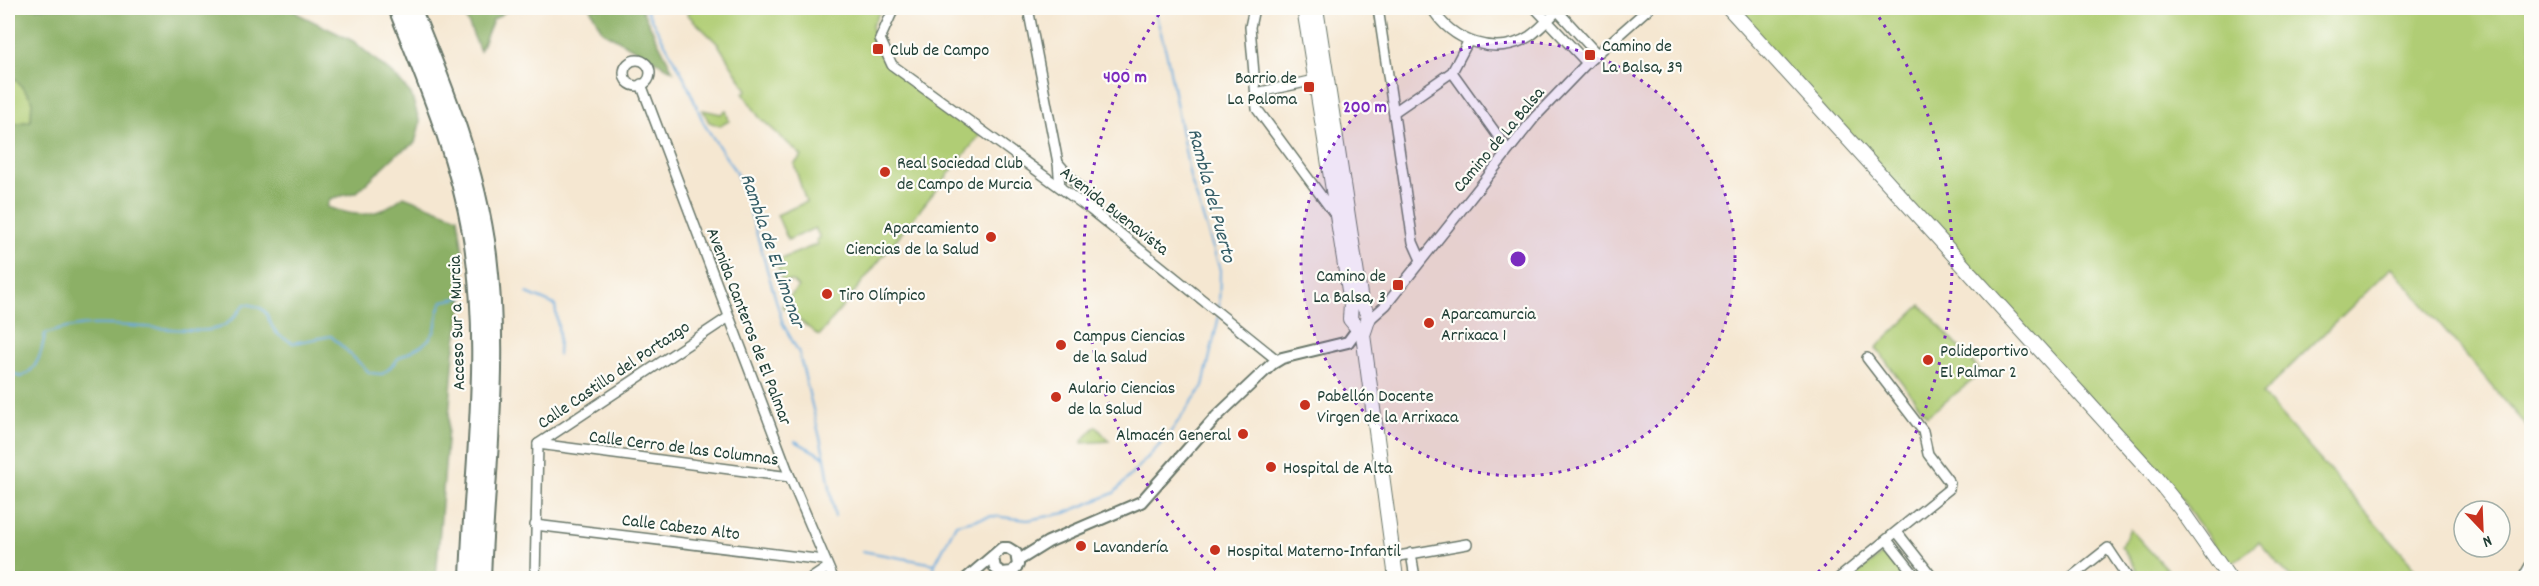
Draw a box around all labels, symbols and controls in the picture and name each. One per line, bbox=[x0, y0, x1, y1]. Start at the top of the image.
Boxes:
place label: Camino de La Balsa, 39 bbox=[1602, 35, 1683, 81]
place label: Club de Campo bbox=[890, 39, 989, 64]
marker: Club de Campo bbox=[871, 42, 885, 56]
marker: Camino de La Balsa, 39 bbox=[1583, 48, 1597, 62]
text: 400 m bbox=[1103, 66, 1147, 91]
place label: Barrio de La Paloma bbox=[1227, 67, 1298, 113]
marker: Barrio de La Paloma bbox=[1302, 80, 1316, 94]
street label: Camino de La Balsa bbox=[1448, 82, 1552, 199]
text: 200 m bbox=[1343, 96, 1387, 121]
water label: Rambla del Puerto bbox=[1179, 126, 1242, 267]
place label: Real Sociedad Club de Campo de Murcia bbox=[897, 152, 1033, 198]
street label: Avenida Buenavista bbox=[1054, 161, 1174, 263]
marker: Real Sociedad Club de Campo de Murcia bbox=[878, 165, 892, 179]
water label: Rambla de El Limonar bbox=[732, 170, 812, 335]
place label: Aparcamiento Ciencias de la Salud bbox=[846, 217, 979, 263]
street label: Avenida Canteros de El Palmar bbox=[698, 224, 797, 430]
marker: Aparcamiento Ciencias de la Salud bbox=[984, 230, 998, 244]
centre of rings bbox=[1508, 249, 1528, 269]
street label: Acceso Sur a Murcia bbox=[444, 254, 473, 391]
place label: Camino de La Balsa, 3 bbox=[1313, 265, 1386, 311]
marker: Camino de La Balsa, 3 bbox=[1391, 278, 1405, 292]
place label: Tiro Olímpico bbox=[839, 284, 925, 309]
marker: Tiro Olímpico bbox=[820, 287, 834, 301]
place label: Aparcamurcia Arrixaca 1 bbox=[1441, 303, 1536, 349]
street label: Calle Castillo del Portazgo bbox=[533, 316, 696, 436]
marker: Aparcamurcia Arrixaca 1 bbox=[1422, 316, 1436, 330]
place label: Campus Ciencias de la Salud bbox=[1073, 325, 1185, 371]
marker: Campus Ciencias de la Salud bbox=[1054, 338, 1068, 352]
place label: Polideportivo El Palmar 2 bbox=[1940, 340, 2029, 386]
marker: Polideportivo El Palmar 2 bbox=[1921, 353, 1935, 367]
place label: Aulario Ciencias de la Salud bbox=[1068, 377, 1175, 423]
place label: Pabellón Docente Virgen de la Arrixaca bbox=[1317, 385, 1459, 431]
marker: Aulario Ciencias de la Salud bbox=[1049, 390, 1063, 404]
marker: Pabellón Docente Virgen de la Arrixaca bbox=[1298, 398, 1312, 412]
place label: Almacén General bbox=[1116, 424, 1232, 449]
street label: Calle Cerro de las Columnas bbox=[587, 425, 780, 474]
marker: Almacén General bbox=[1236, 427, 1250, 441]
place label: Hospital de Alta bbox=[1283, 457, 1393, 482]
marker: Hospital de Alta bbox=[1264, 460, 1278, 474]
north arrow bbox=[2452, 499, 2512, 559]
street label: Calle Cabezo Alto bbox=[620, 509, 741, 548]
text: N bbox=[2479, 528, 2495, 553]
place label: Lavandería bbox=[1093, 536, 1168, 561]
marker: Lavandería bbox=[1074, 539, 1088, 553]
place label: Hospital Materno-Infantil bbox=[1227, 540, 1402, 565]
marker: Hospital Materno-Infantil bbox=[1208, 543, 1222, 557]

